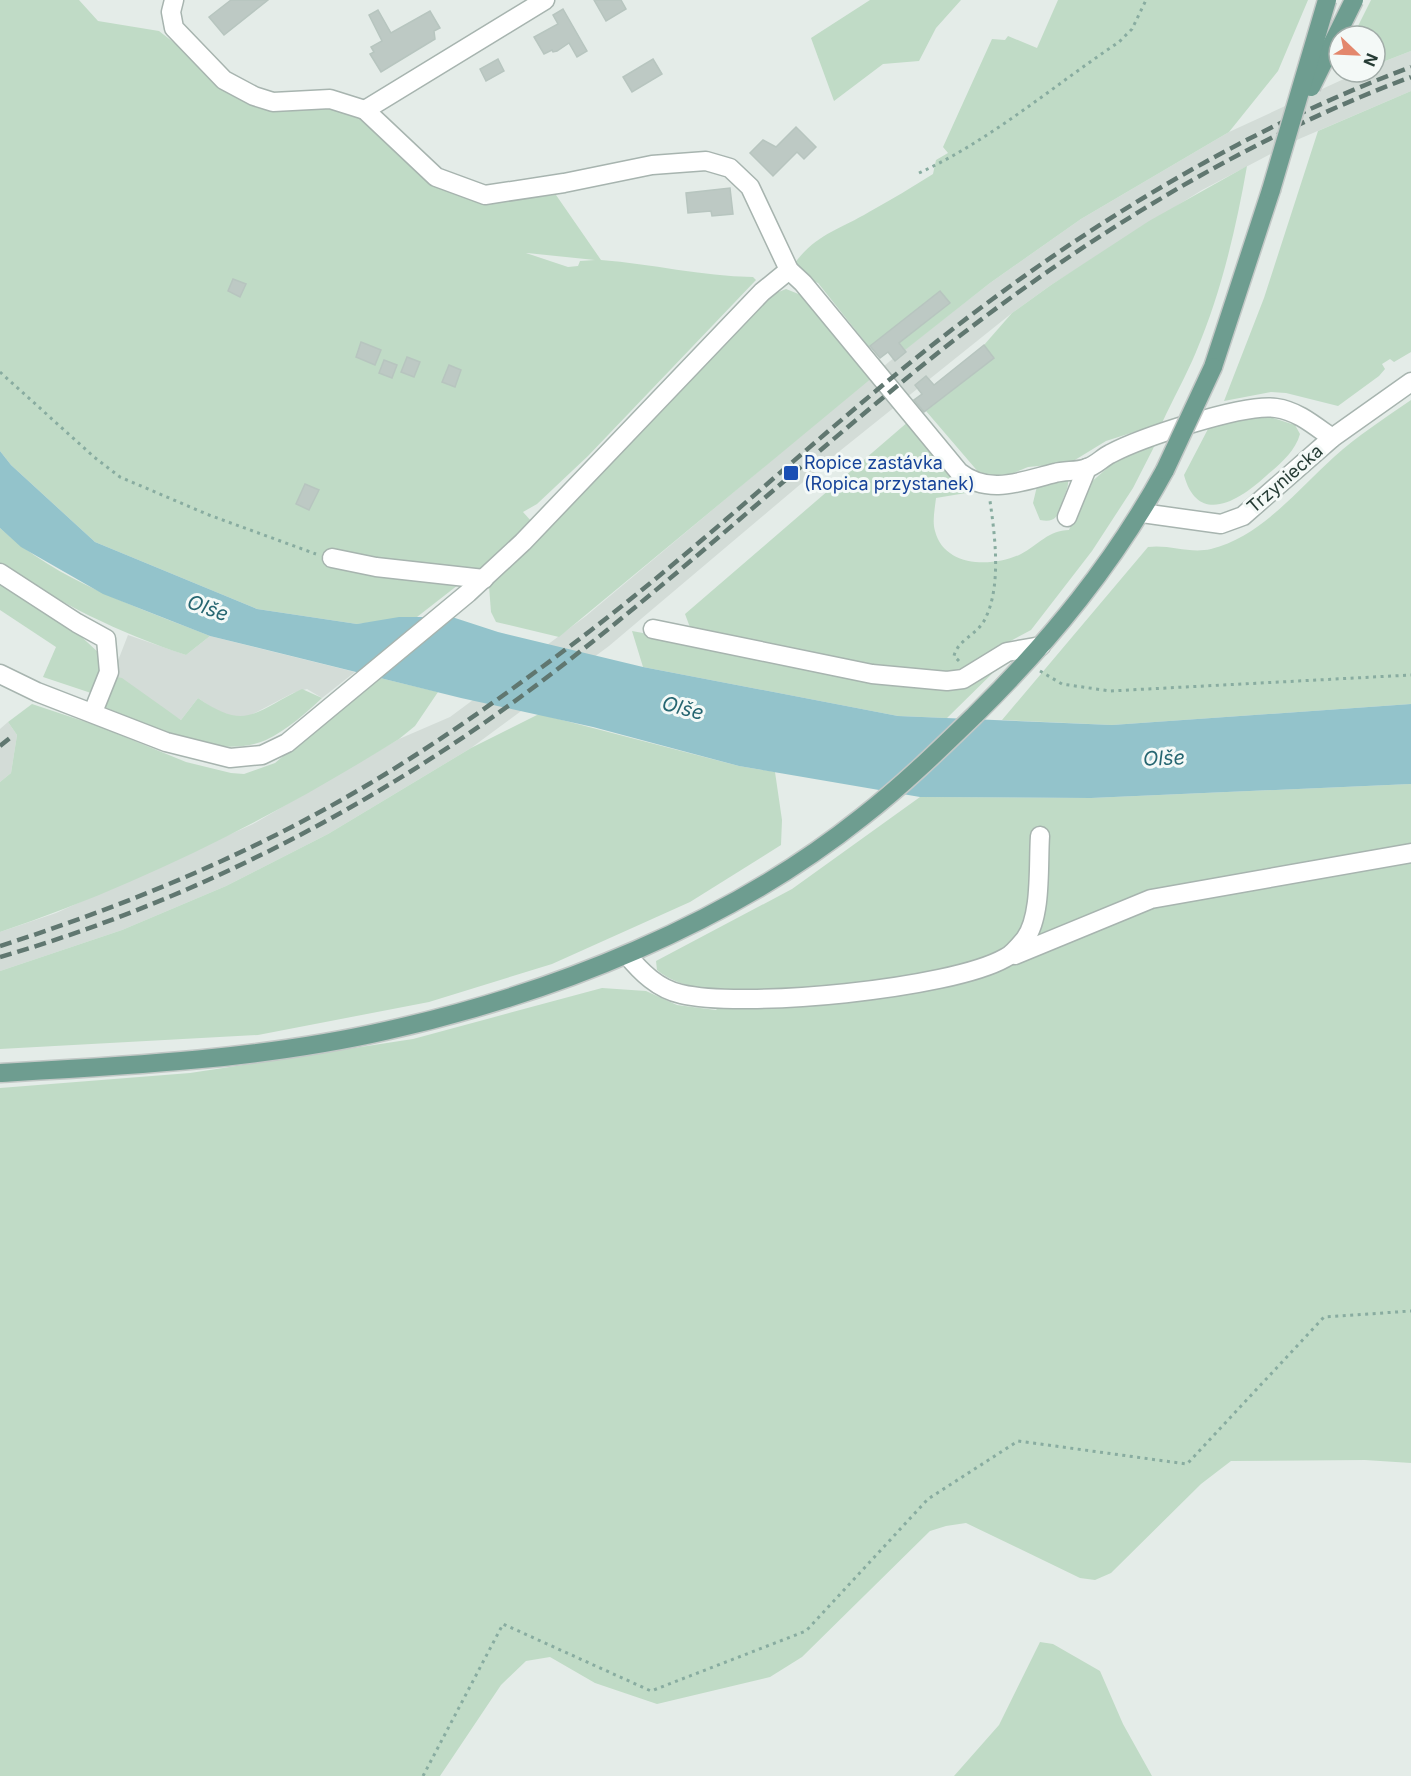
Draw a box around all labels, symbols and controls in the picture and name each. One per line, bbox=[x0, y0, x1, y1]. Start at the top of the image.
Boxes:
north arrow bbox=[1327, 24, 1387, 84]
text: N bbox=[1359, 50, 1382, 69]
street label: Trzyniecka bbox=[1243, 440, 1327, 517]
place label: Ropice zastávka (Ropica przystanek) bbox=[804, 452, 975, 494]
marker: Ropice zastávka (Ropica przystanek) bbox=[782, 464, 800, 482]
water label: Olše bbox=[184, 590, 232, 626]
water label: Olše bbox=[660, 691, 706, 725]
water label: Olše bbox=[1142, 745, 1186, 771]

